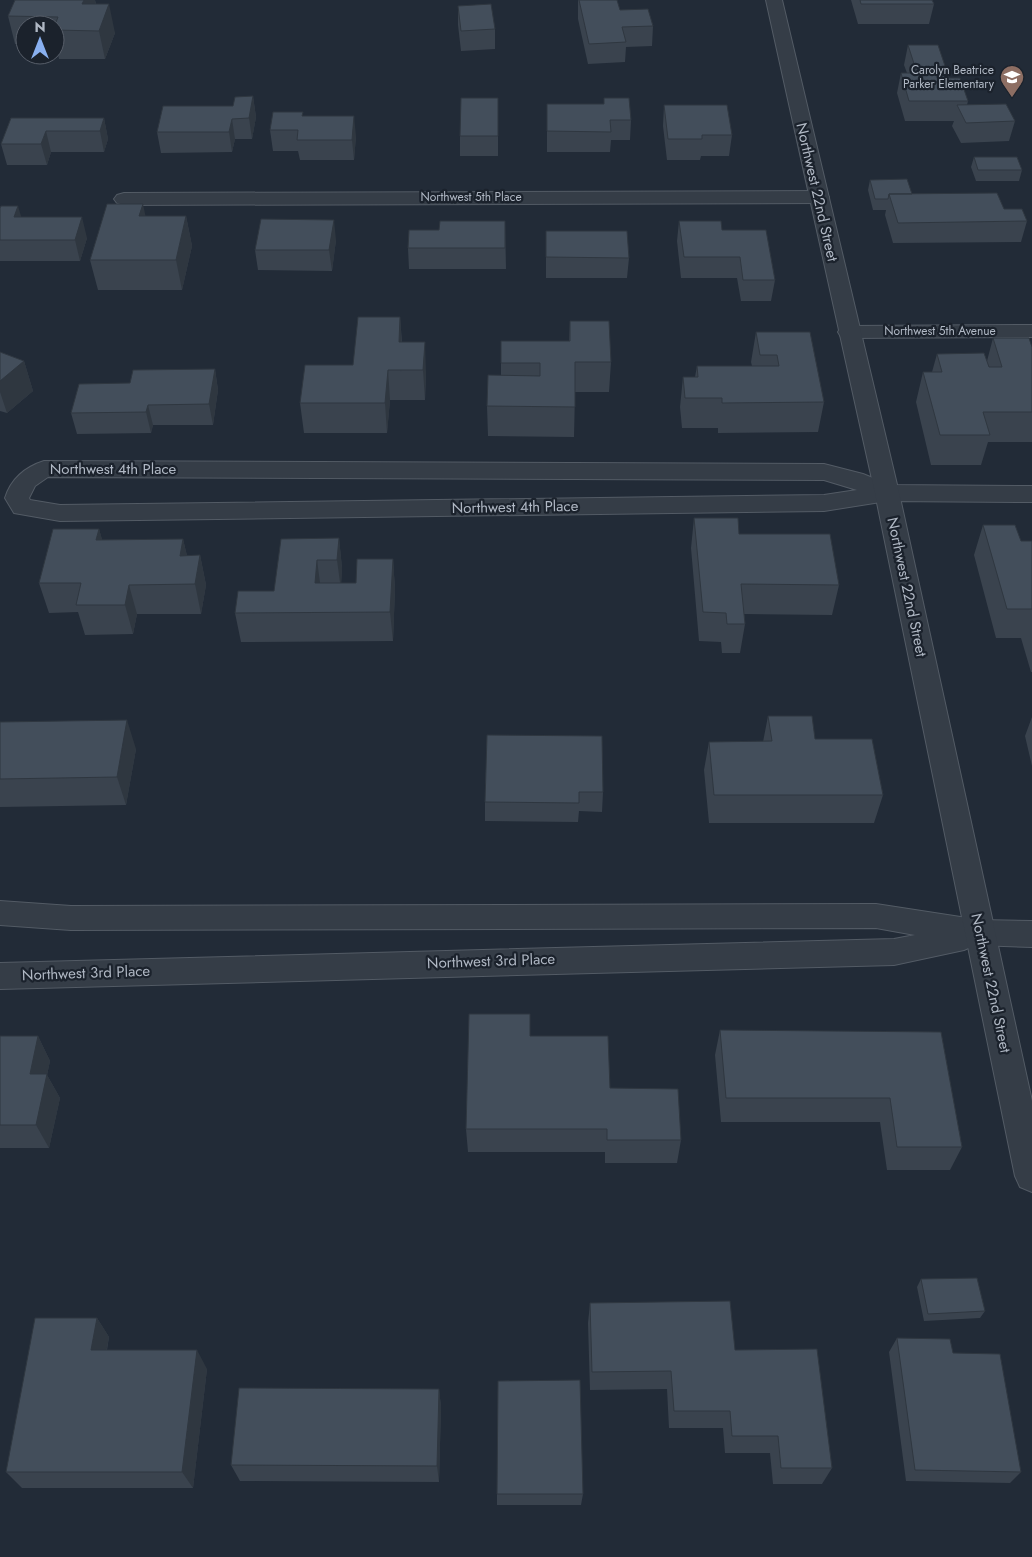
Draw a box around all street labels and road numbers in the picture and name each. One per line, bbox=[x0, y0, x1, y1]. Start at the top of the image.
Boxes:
street label: Northwest 22nd Street bbox=[790, 120, 844, 264]
street label: Northwest 5th Place bbox=[420, 188, 522, 206]
street label: Northwest 5th Avenue bbox=[884, 322, 996, 340]
street label: Northwest 4th Place bbox=[50, 458, 177, 480]
street label: Northwest 4th Place bbox=[451, 495, 579, 519]
street label: Northwest 22nd Street bbox=[881, 515, 933, 659]
street label: Northwest 22nd Street bbox=[965, 911, 1017, 1055]
street label: Northwest 3rd Place bbox=[426, 948, 556, 974]
street label: Northwest 3rd Place bbox=[21, 960, 151, 986]

